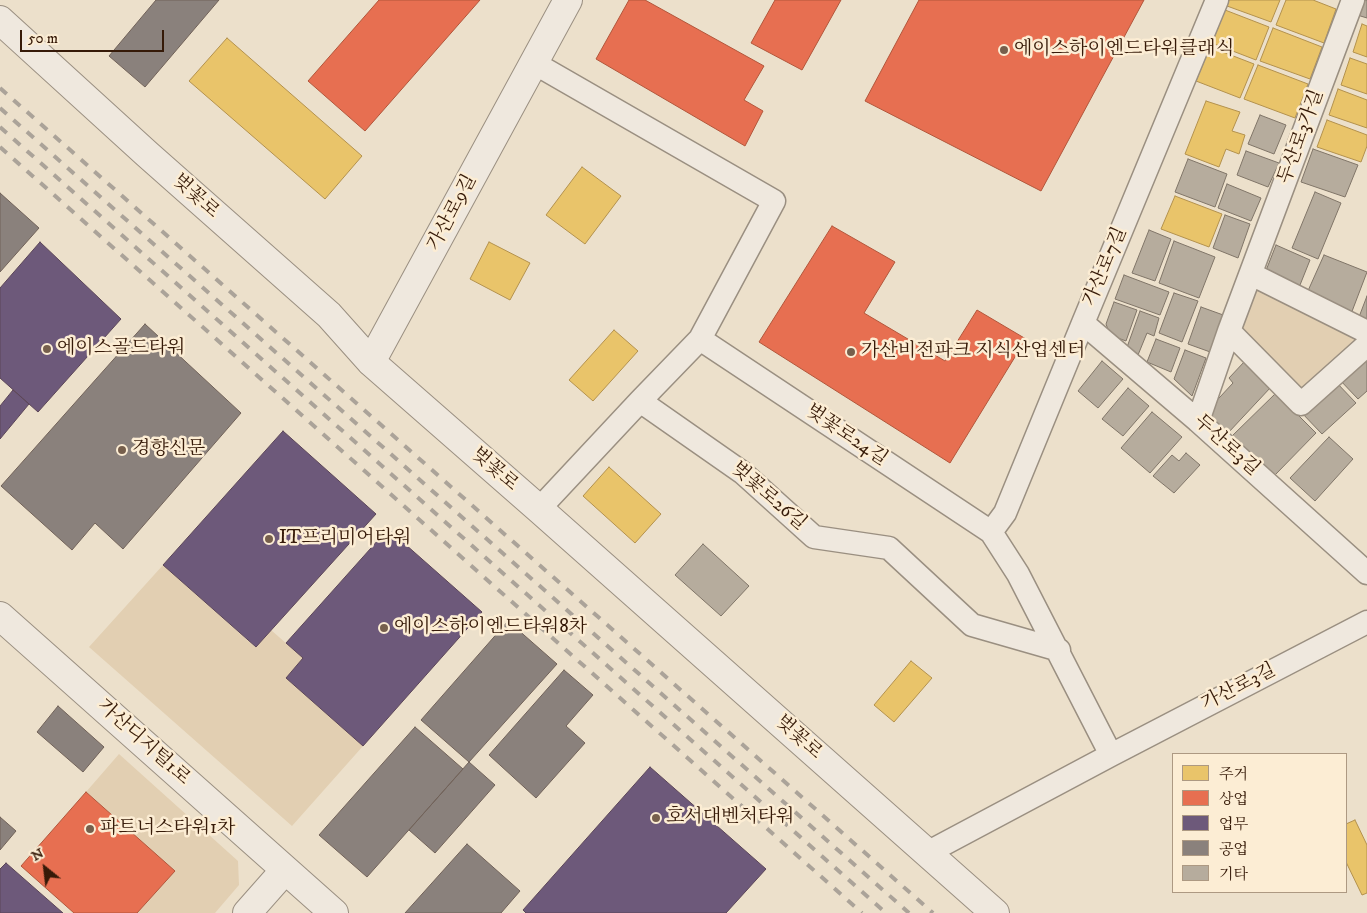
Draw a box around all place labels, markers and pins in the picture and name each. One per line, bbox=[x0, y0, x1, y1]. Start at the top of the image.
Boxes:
place label: 에이스하이엔드타워클래식 bbox=[1014, 39, 1234, 61]
marker: 에이스하이엔드타워클래식 bbox=[998, 44, 1010, 56]
place label: 에이스골드타워 bbox=[57, 338, 185, 360]
place label: 가산비전파크 지식산업센터 bbox=[861, 341, 1085, 363]
marker: 에이스골드타워 bbox=[41, 343, 53, 355]
marker: 가산비전파크 지식산업센터 bbox=[845, 346, 857, 358]
place label: 경향신문 bbox=[132, 439, 205, 461]
marker: 경향신문 bbox=[116, 444, 128, 456]
place label: IT프리미어타워 bbox=[279, 528, 411, 550]
marker: IT프리미어타워 bbox=[263, 533, 275, 545]
place label: 에이스하이엔드타워8차 bbox=[394, 617, 587, 639]
marker: 에이스하이엔드타워8차 bbox=[378, 622, 390, 634]
place label: 호서대벤처타워 bbox=[666, 807, 794, 829]
marker: 호서대벤처타워 bbox=[650, 812, 662, 824]
place label: 파트너스타워1차 bbox=[100, 818, 235, 840]
marker: 파트너스타워1차 bbox=[84, 823, 96, 835]

